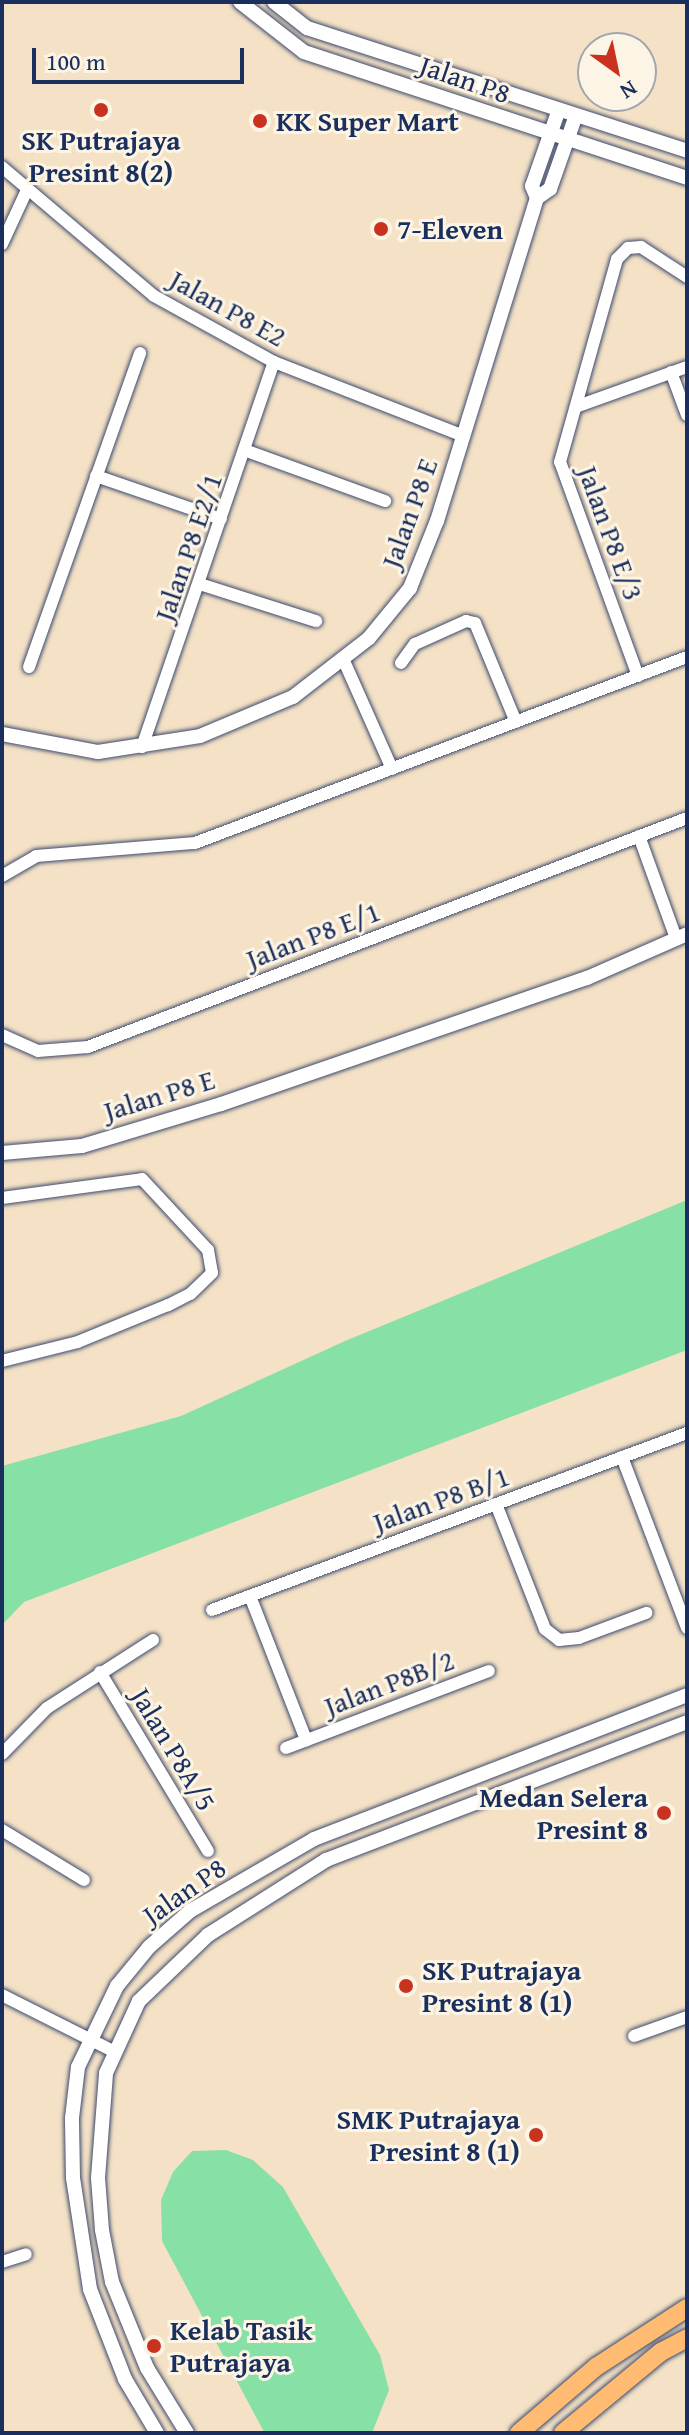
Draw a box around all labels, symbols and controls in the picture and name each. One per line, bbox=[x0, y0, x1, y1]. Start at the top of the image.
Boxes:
scale bar bbox=[36, 32, 248, 82]
north arrow bbox=[577, 32, 657, 112]
text: 100 m bbox=[46, 44, 106, 79]
street label: Jalan P8 bbox=[415, 48, 515, 110]
text: N bbox=[614, 73, 644, 108]
marker: SK Putrajaya Presint 8(2) bbox=[92, 101, 110, 119]
place label: KK Super Mart bbox=[276, 104, 459, 138]
marker: KK Super Mart bbox=[251, 112, 269, 130]
place label: SK Putrajaya Presint 8(2) bbox=[21, 123, 181, 189]
place label: 7-Eleven bbox=[397, 212, 503, 246]
marker: 7-Eleven bbox=[372, 220, 390, 238]
street label: Jalan P8 E2 bbox=[164, 262, 292, 354]
street label: Jalan P8 E bbox=[374, 454, 444, 572]
street label: Jalan P8 E/3 bbox=[571, 461, 651, 605]
street label: Jalan P8 E2/1 bbox=[147, 469, 229, 625]
street label: Jalan P8 E/1 bbox=[241, 894, 385, 976]
street label: Jalan P8 E bbox=[100, 1062, 218, 1128]
street label: Jalan P8 B/1 bbox=[368, 1459, 514, 1539]
street label: Jalan P8B/2 bbox=[319, 1643, 459, 1723]
street label: Jalan P8A/5 bbox=[124, 1682, 224, 1816]
place label: Medan Selera Presint 8 bbox=[479, 1780, 648, 1846]
marker: Medan Selera Presint 8 bbox=[655, 1804, 673, 1822]
street label: Jalan P8 bbox=[136, 1850, 232, 1932]
place label: SK Putrajaya Presint 8 (1) bbox=[422, 1953, 581, 2019]
marker: SK Putrajaya Presint 8 (1) bbox=[397, 1977, 415, 1995]
place label: SMK Putrajaya Presint 8 (1) bbox=[336, 2102, 520, 2168]
marker: SMK Putrajaya Presint 8 (1) bbox=[527, 2126, 545, 2144]
place label: Kelab Tasik Putrajaya bbox=[170, 2313, 312, 2379]
marker: Kelab Tasik Putrajaya bbox=[145, 2337, 163, 2355]

